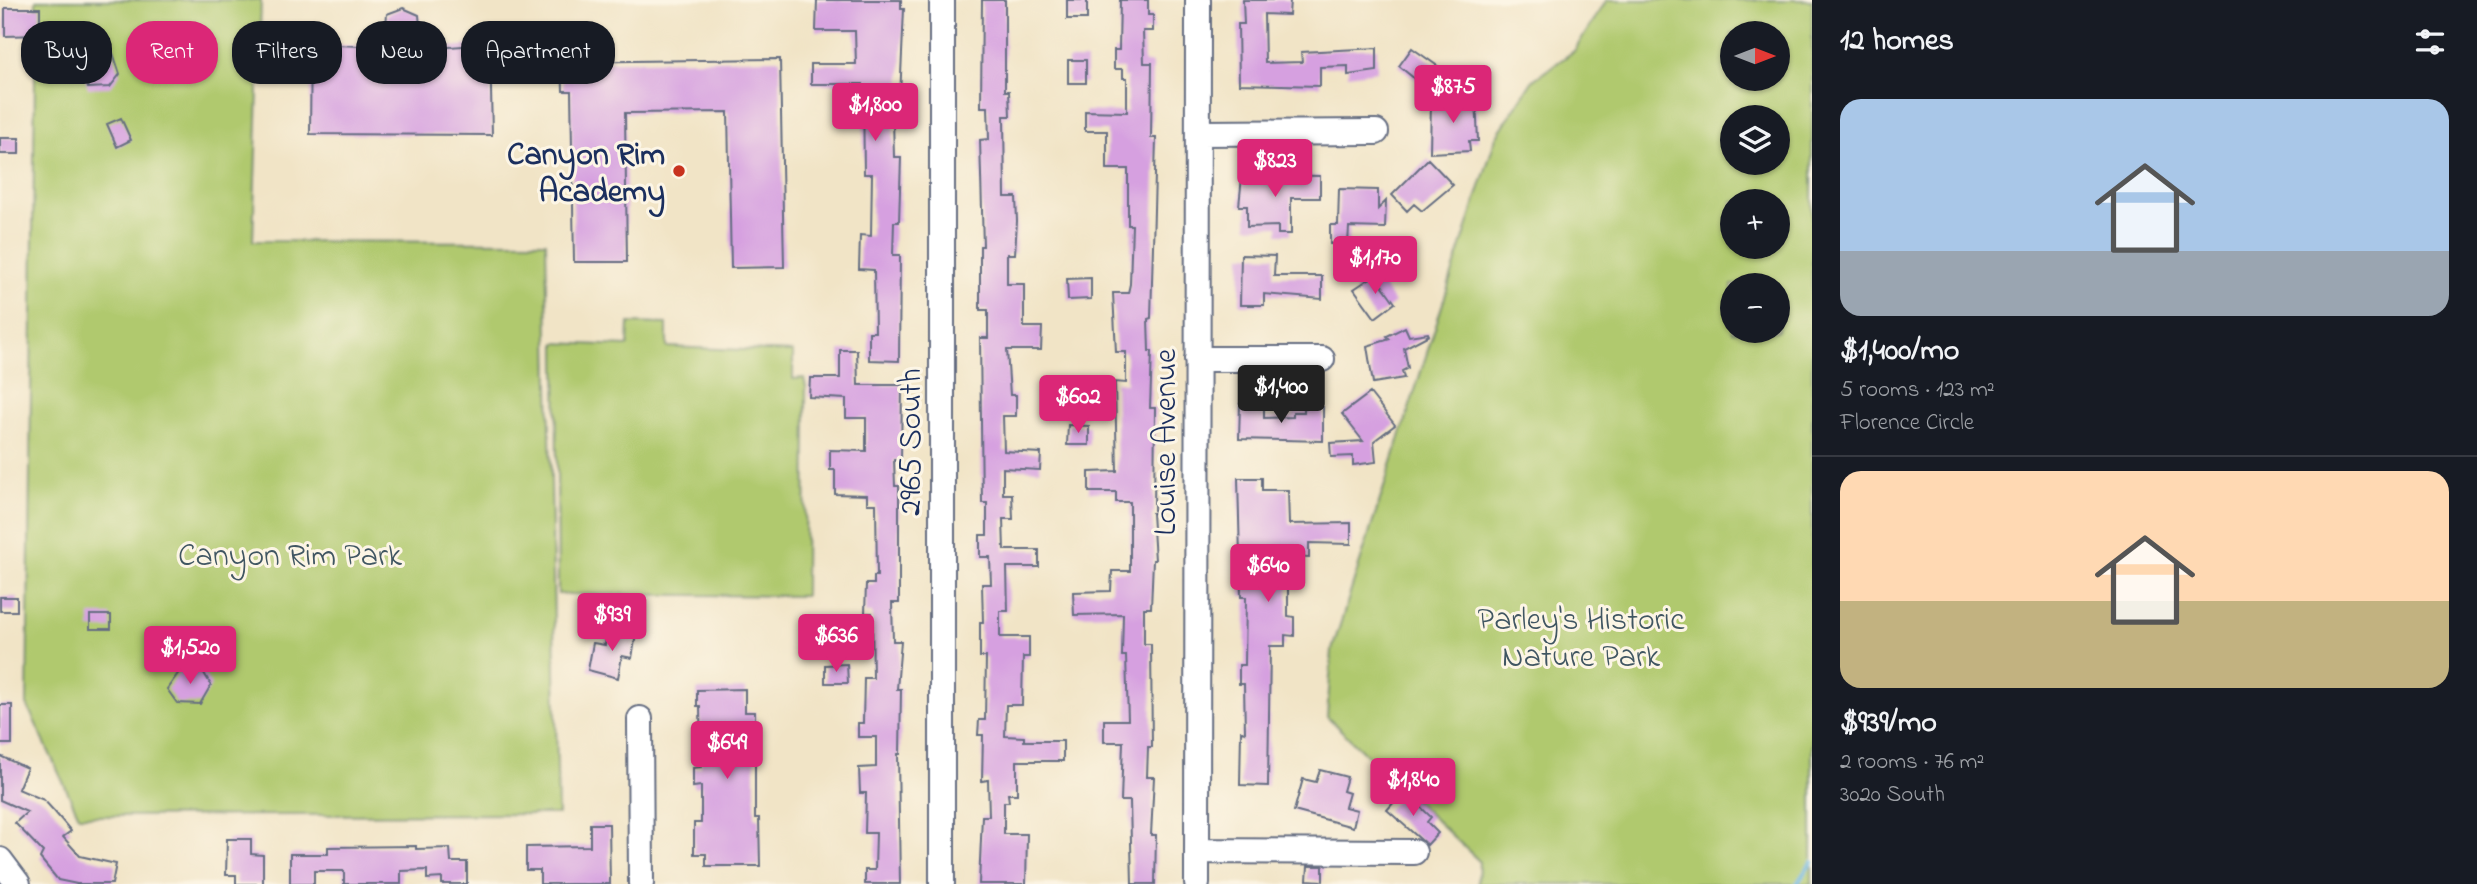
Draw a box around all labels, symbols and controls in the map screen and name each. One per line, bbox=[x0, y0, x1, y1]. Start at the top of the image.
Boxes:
text: 12 homes bbox=[1840, 20, 1954, 64]
chip: Buy bbox=[21, 21, 112, 84]
chip: Rent bbox=[126, 21, 218, 84]
chip: Filters bbox=[232, 21, 342, 84]
chip: New bbox=[356, 21, 447, 84]
chip: Apartment bbox=[461, 21, 615, 84]
north arrow bbox=[1720, 21, 1790, 91]
map controls bbox=[1720, 21, 1790, 343]
icon: filters bbox=[2411, 23, 2449, 61]
pin: $875 bbox=[1412, 66, 1494, 125]
text: $875 bbox=[1430, 71, 1476, 104]
pin: $1,800 bbox=[818, 83, 932, 143]
text: $1,800 bbox=[848, 89, 902, 122]
button: layers bbox=[1720, 105, 1790, 175]
place label: Canyon Rim Academy bbox=[507, 133, 665, 218]
pin: $823 bbox=[1234, 140, 1316, 199]
text: $823 bbox=[1253, 145, 1297, 178]
icon: home bbox=[2082, 145, 2208, 271]
marker: Canyon Rim Academy bbox=[671, 163, 687, 179]
button: + bbox=[1720, 189, 1790, 259]
pin: $1,170 bbox=[1318, 236, 1432, 296]
text: $1,170 bbox=[1349, 242, 1401, 275]
button: − bbox=[1720, 273, 1790, 343]
text: $1,400/mo bbox=[1840, 330, 1959, 374]
street label: Louise Avenue bbox=[1144, 348, 1191, 535]
pin: $1,400 bbox=[1224, 366, 1338, 425]
street label: 2965 South bbox=[889, 368, 936, 516]
text: $1,400 bbox=[1254, 371, 1308, 404]
text: 5 rooms · 123 m² bbox=[1840, 374, 1995, 407]
pin: $602 bbox=[1037, 376, 1119, 435]
text: $602 bbox=[1055, 381, 1101, 414]
text: Florence Circle bbox=[1840, 407, 1974, 440]
icon: home bbox=[2082, 517, 2208, 643]
park label: Canyon Rim Park bbox=[178, 534, 403, 581]
pin: $640 bbox=[1227, 544, 1309, 604]
text: $640 bbox=[1246, 550, 1290, 583]
pin: $939 bbox=[571, 594, 653, 653]
park label: Parley's Historic Nature Park bbox=[1478, 598, 1685, 682]
text: $939 bbox=[593, 599, 631, 632]
pin: $636 bbox=[795, 614, 877, 674]
text: $636 bbox=[814, 620, 858, 653]
pin: $1,520 bbox=[133, 626, 247, 686]
text: $1,520 bbox=[160, 632, 220, 665]
text: $939/mo bbox=[1840, 702, 1937, 746]
pin: $649 bbox=[686, 722, 768, 781]
text: $649 bbox=[707, 727, 747, 760]
text: 2 rooms · 76 m² bbox=[1840, 746, 1984, 779]
pin: $1,840 bbox=[1356, 758, 1470, 818]
text: $1,840 bbox=[1386, 764, 1440, 797]
text: 3020 South bbox=[1840, 779, 1945, 812]

